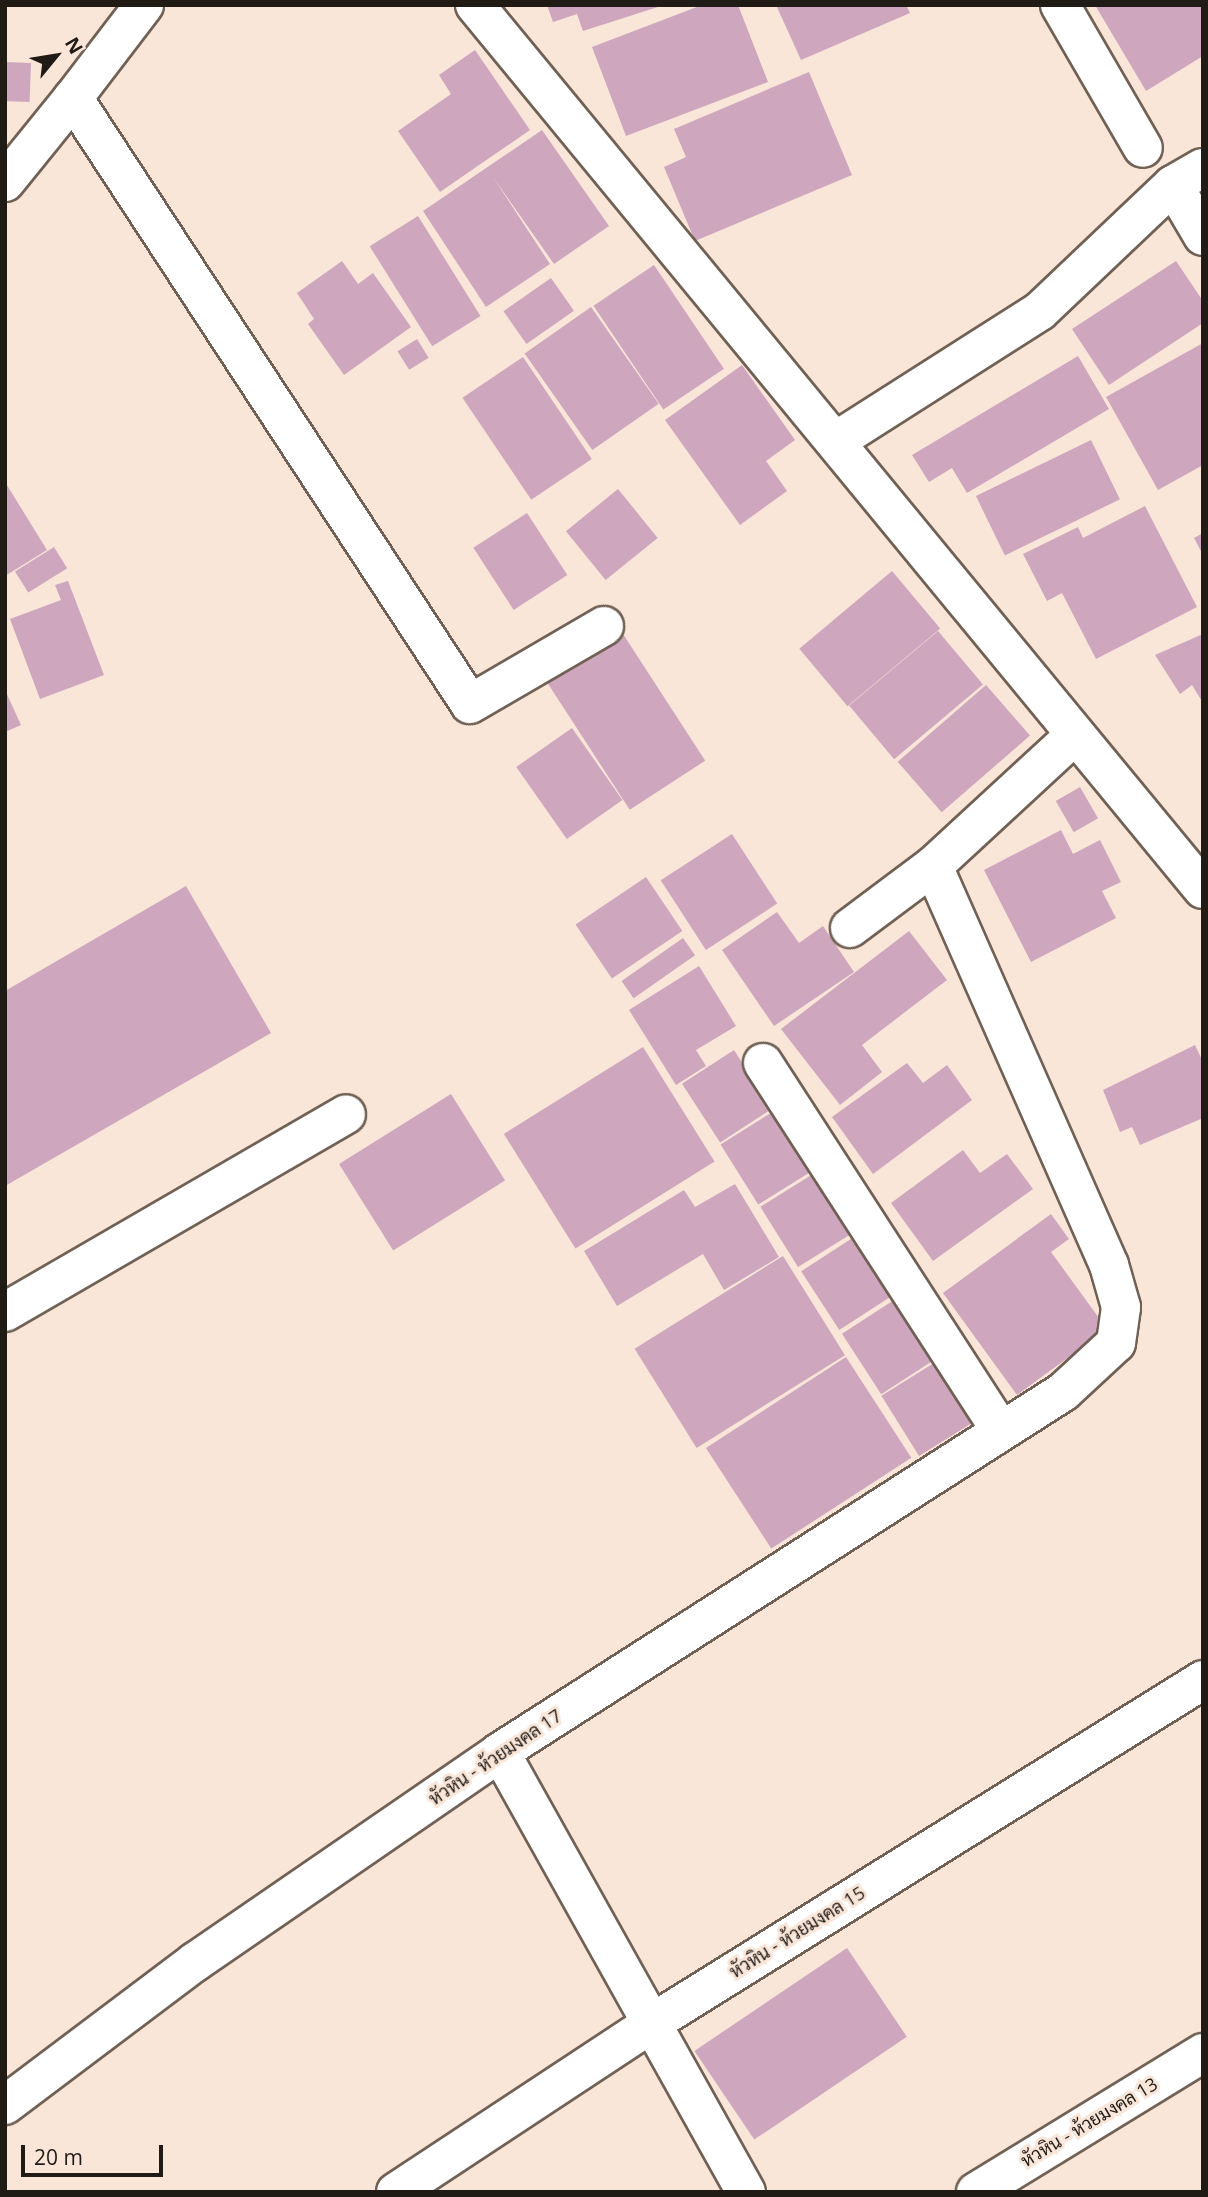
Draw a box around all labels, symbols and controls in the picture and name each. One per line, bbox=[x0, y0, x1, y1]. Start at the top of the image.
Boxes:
north arrow bbox=[21, 21, 91, 91]
text: N bbox=[59, 32, 89, 59]
street label: หัวหิน - ห้วยมงคล 17 bbox=[425, 1705, 565, 1809]
street label: หัวหิน - ห้วยมงคล 15 bbox=[725, 1882, 869, 1982]
street label: หัวหิน - ห้วยมงคล 13 bbox=[1017, 2073, 1161, 2171]
scale bar bbox=[24, 2130, 166, 2174]
text: 20 m bbox=[34, 2143, 83, 2171]

